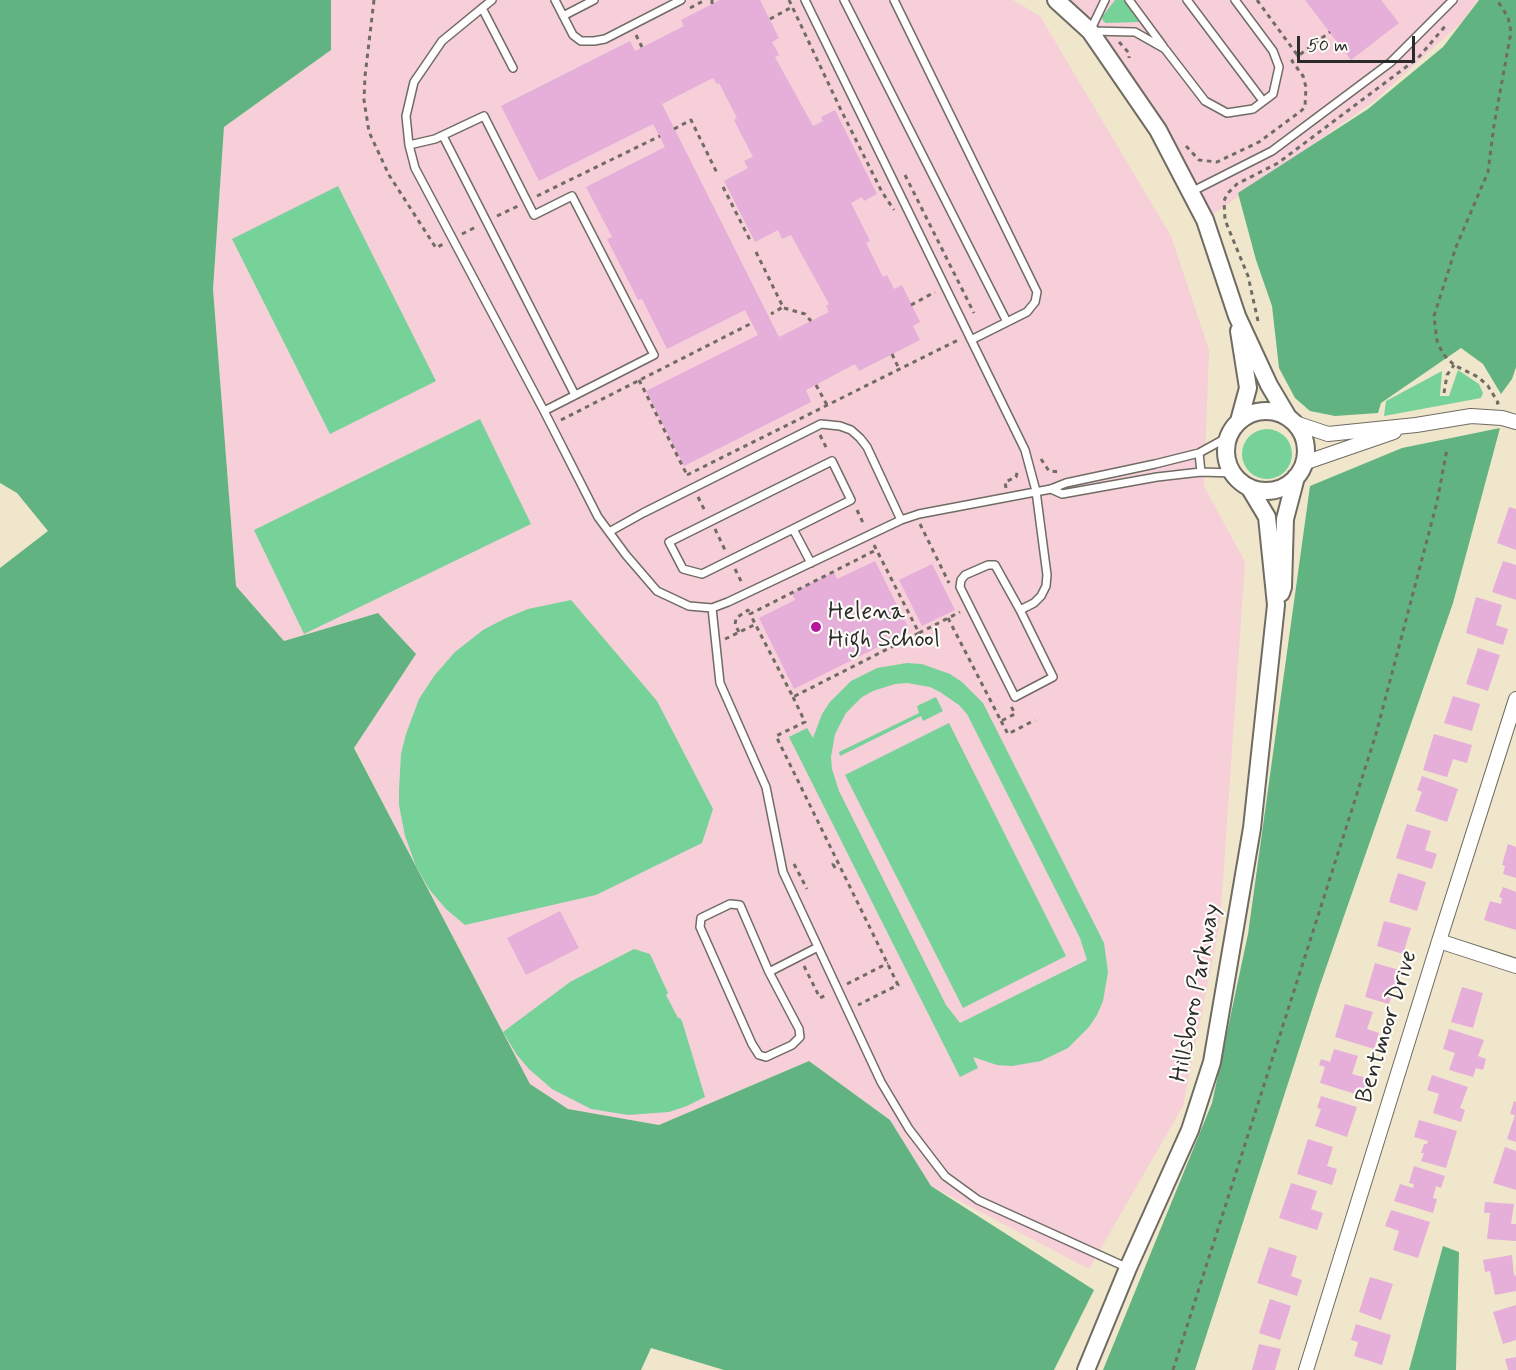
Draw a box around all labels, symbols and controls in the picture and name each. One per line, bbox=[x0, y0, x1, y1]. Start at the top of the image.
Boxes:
scale bar bbox=[1300, 24, 1418, 62]
text: 50 m bbox=[1308, 34, 1348, 58]
place label: Helena High School bbox=[828, 599, 940, 655]
marker: Helena High School bbox=[809, 620, 823, 634]
street label: Hillsboro Parkway bbox=[1166, 902, 1228, 1084]
street label: Bentmoor Drive bbox=[1351, 947, 1425, 1107]

